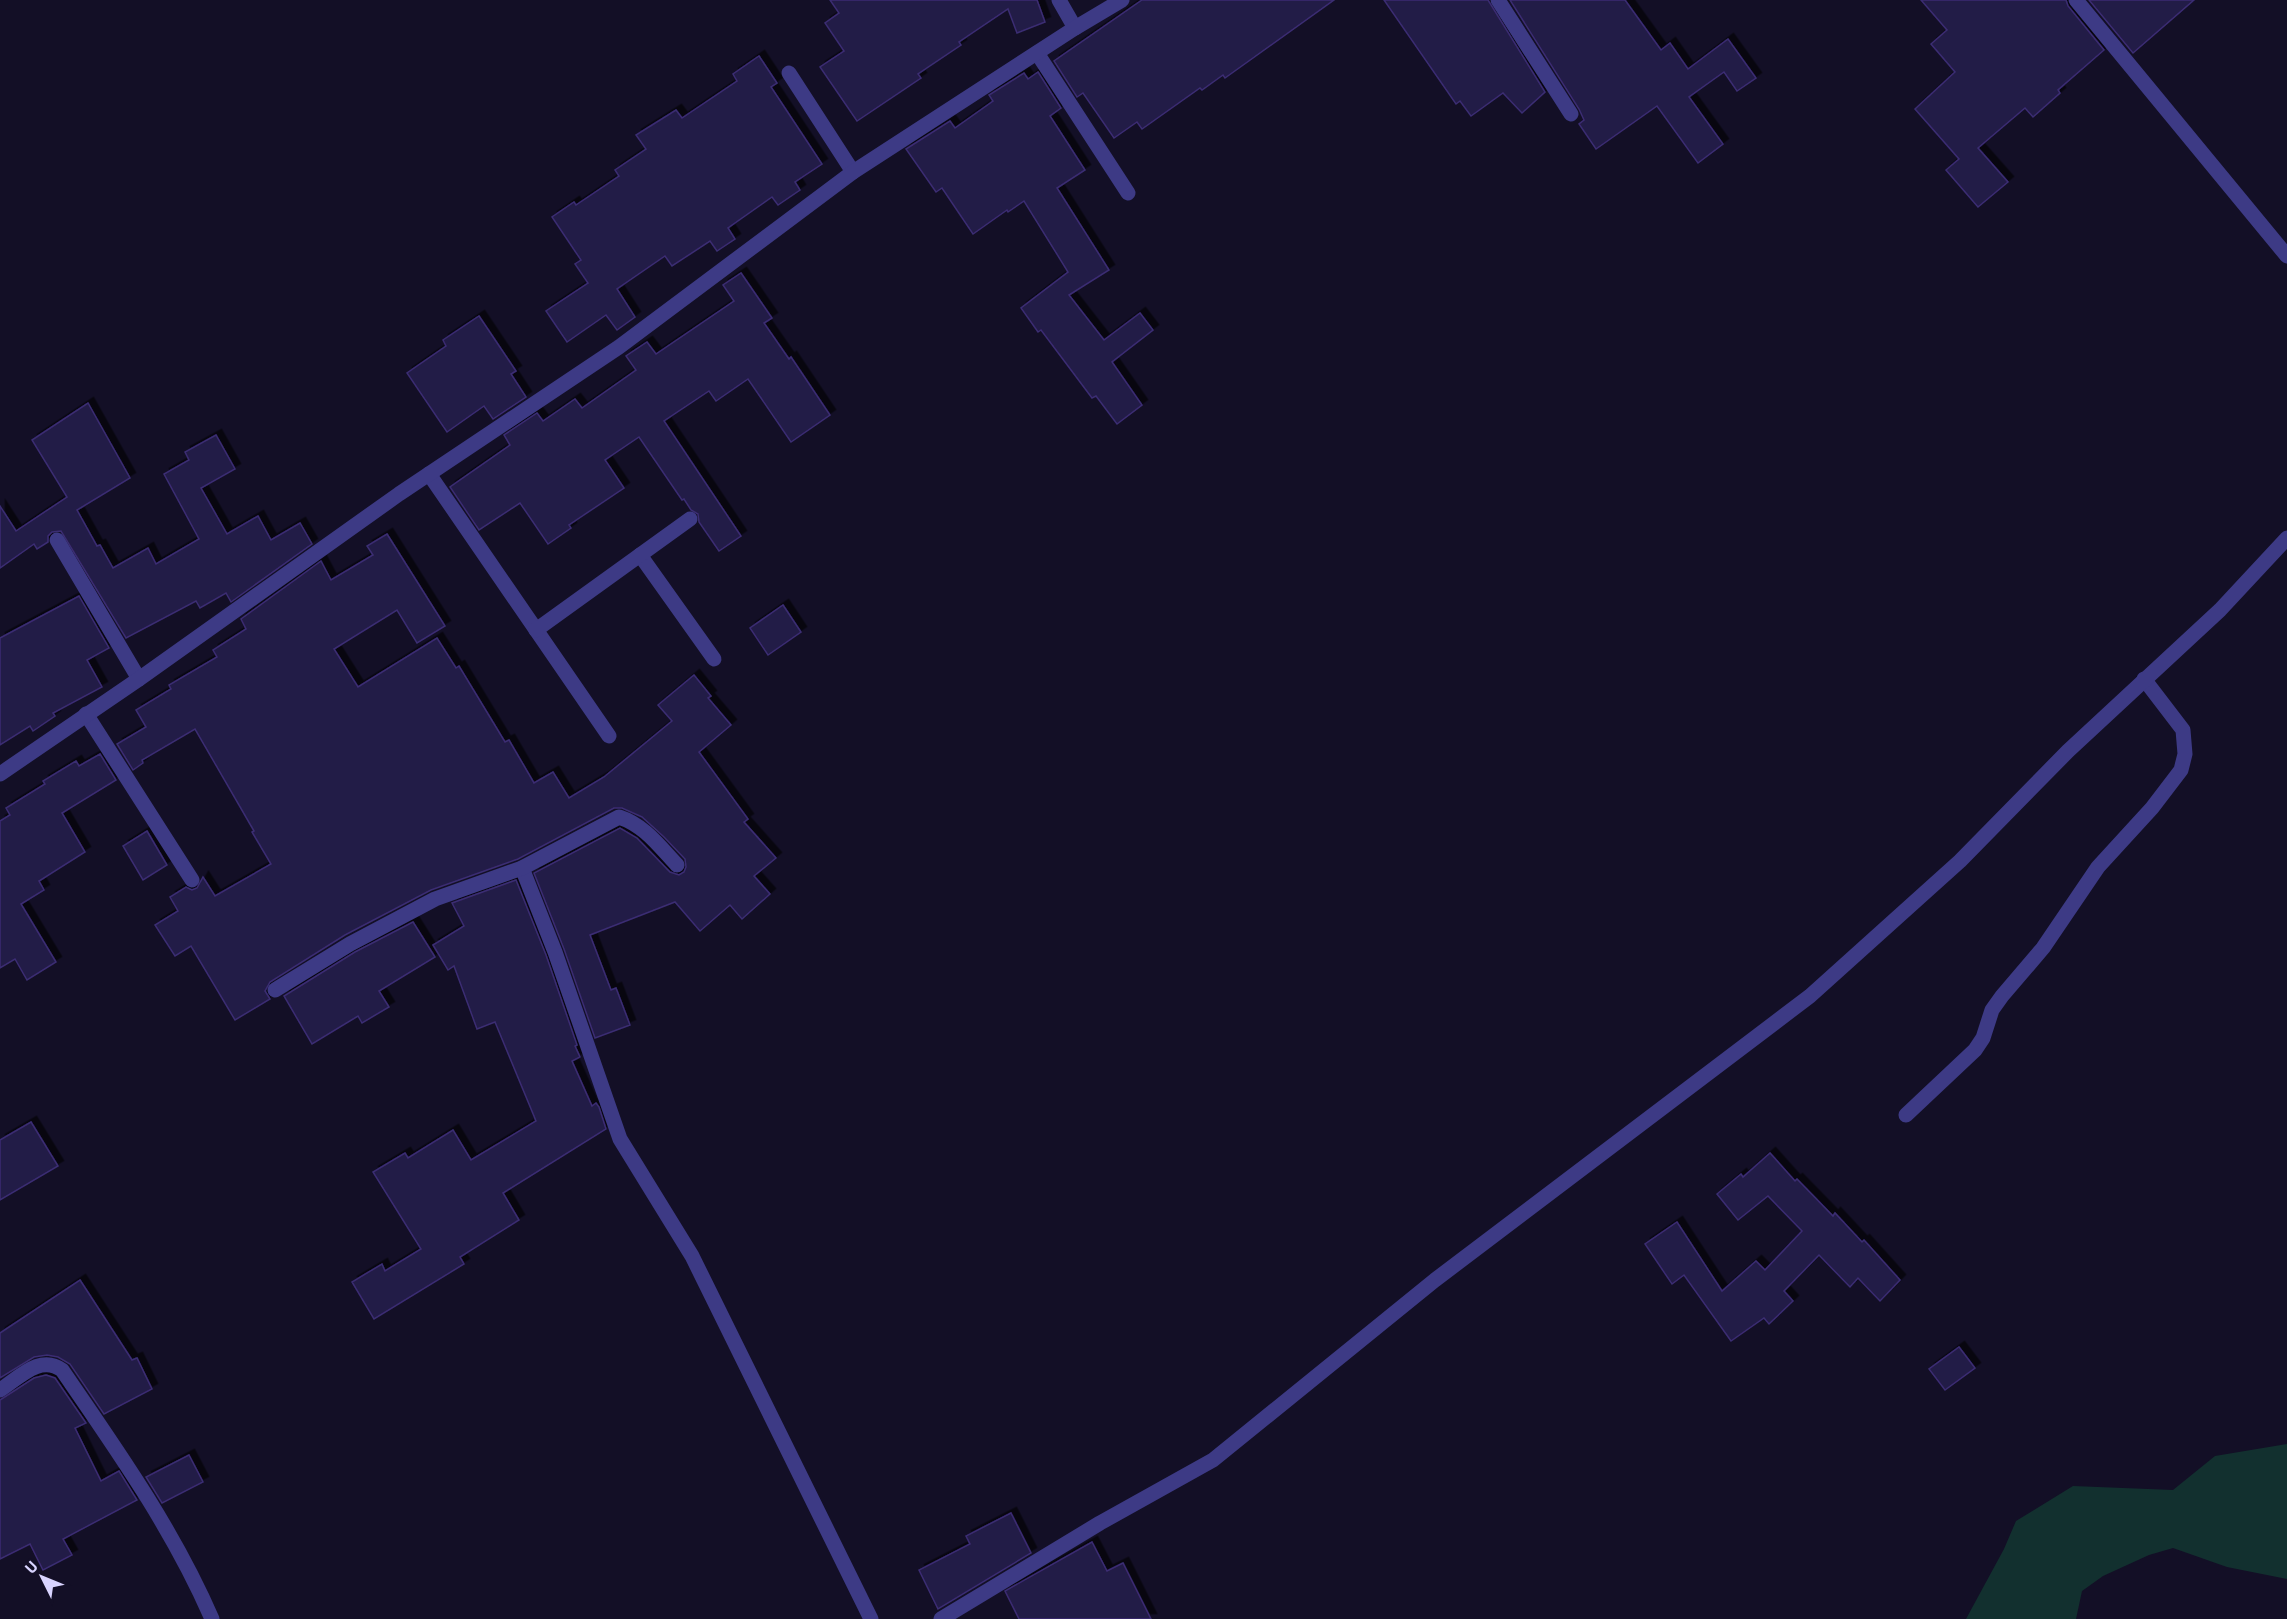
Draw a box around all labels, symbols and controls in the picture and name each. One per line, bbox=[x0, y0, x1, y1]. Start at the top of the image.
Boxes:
north arrow bbox=[12, 1547, 72, 1607]
text: U bbox=[19, 1555, 43, 1579]

